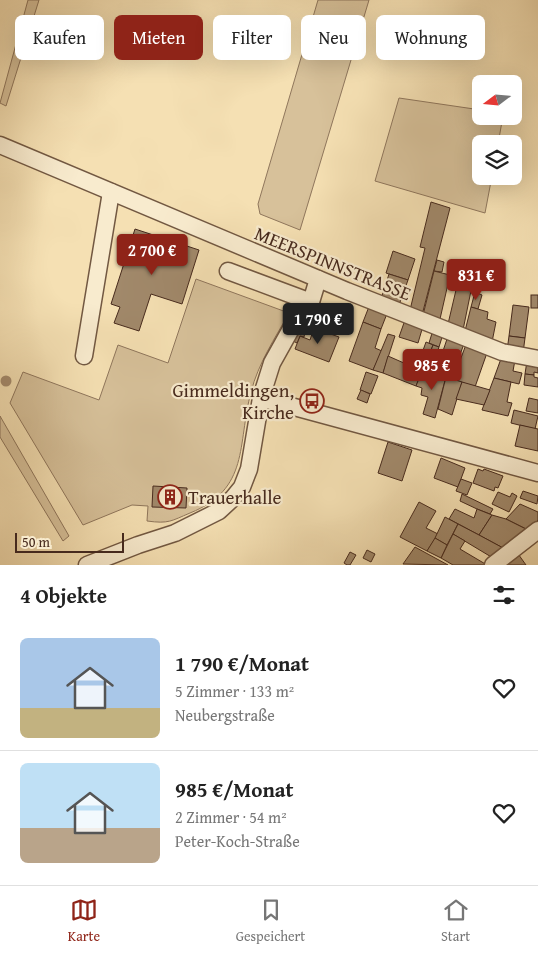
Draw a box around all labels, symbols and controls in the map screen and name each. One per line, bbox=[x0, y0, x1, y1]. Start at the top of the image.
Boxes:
chip: Kaufen bbox=[15, 15, 104, 60]
chip: Mieten bbox=[114, 15, 203, 60]
chip: Filter bbox=[213, 15, 291, 60]
chip: Neu bbox=[301, 15, 366, 60]
chip: Wohnung bbox=[376, 15, 485, 60]
north arrow bbox=[472, 75, 522, 125]
map controls bbox=[472, 75, 522, 185]
button: layers bbox=[472, 135, 522, 185]
street label: MEERSPINNSTRASSE bbox=[251, 219, 416, 307]
pin: 2 700 € bbox=[106, 234, 198, 276]
text: 2 700 € bbox=[128, 238, 176, 262]
pin: 831 € bbox=[441, 258, 511, 301]
text: 831 € bbox=[458, 263, 494, 287]
pin: 1 790 € bbox=[272, 302, 364, 345]
text: 1 790 € bbox=[294, 307, 342, 331]
pin: 985 € bbox=[397, 348, 467, 391]
text: 985 € bbox=[414, 353, 450, 377]
place label: Gimmeldingen, Kirche bbox=[172, 376, 294, 426]
bus stop icon: Gimmeldingen, Kirche bbox=[299, 388, 325, 414]
place label: Trauerhalle bbox=[188, 483, 282, 511]
building icon: Trauerhalle bbox=[157, 484, 183, 510]
scale bar bbox=[15, 530, 124, 553]
text: 50 m bbox=[22, 532, 50, 552]
text: 4 Objekte bbox=[20, 580, 107, 611]
icon: filters bbox=[490, 581, 518, 609]
text: 1 790 €/Monat bbox=[175, 648, 309, 679]
icon: home bbox=[60, 658, 120, 718]
icon: heart bbox=[490, 674, 518, 702]
text: 5 Zimmer · 133 m² bbox=[175, 679, 294, 703]
text: Neubergstraße bbox=[175, 703, 275, 727]
text: 985 €/Monat bbox=[175, 774, 294, 805]
icon: home bbox=[60, 783, 120, 843]
icon: heart bbox=[490, 799, 518, 827]
text: 2 Zimmer · 54 m² bbox=[175, 805, 287, 829]
text: Peter-Koch-Straße bbox=[175, 829, 300, 853]
tab: Karte bbox=[68, 896, 100, 946]
tab: Gespeichert bbox=[236, 896, 305, 946]
tab: Start bbox=[441, 896, 470, 946]

